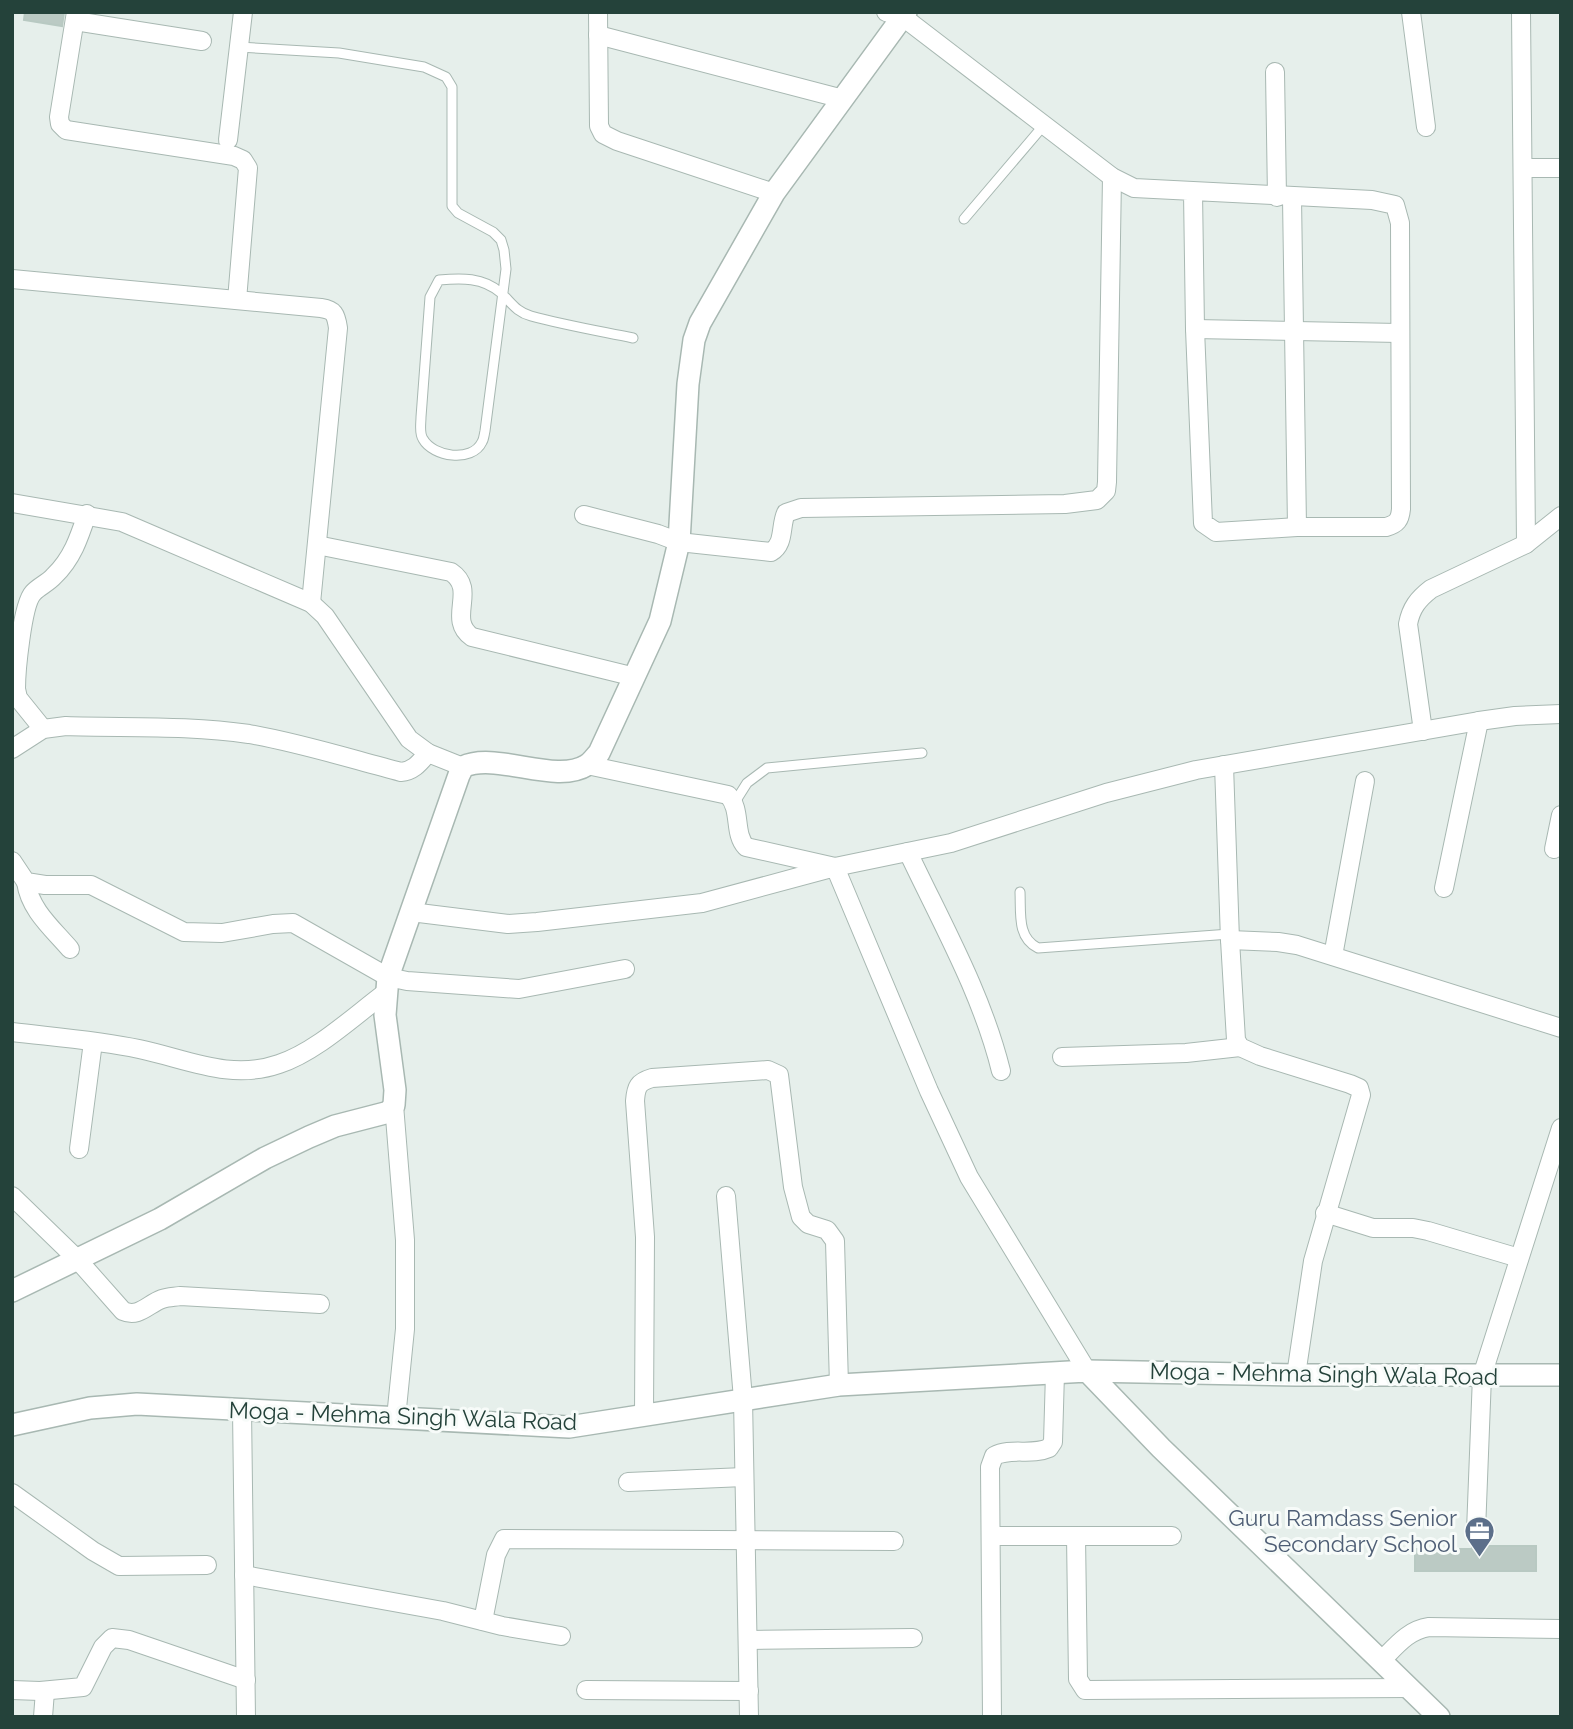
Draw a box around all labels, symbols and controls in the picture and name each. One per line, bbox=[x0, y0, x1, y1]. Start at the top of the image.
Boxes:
street label: Moga - Mehma Singh Wala Road bbox=[1150, 1357, 1498, 1390]
street label: Moga - Mehma Singh Wala Road bbox=[228, 1396, 578, 1435]
place label: Guru Ramdass Senior Secondary School bbox=[1228, 1504, 1458, 1557]
office icon: Guru Ramdass Senior Secondary School bbox=[1463, 1514, 1497, 1558]

